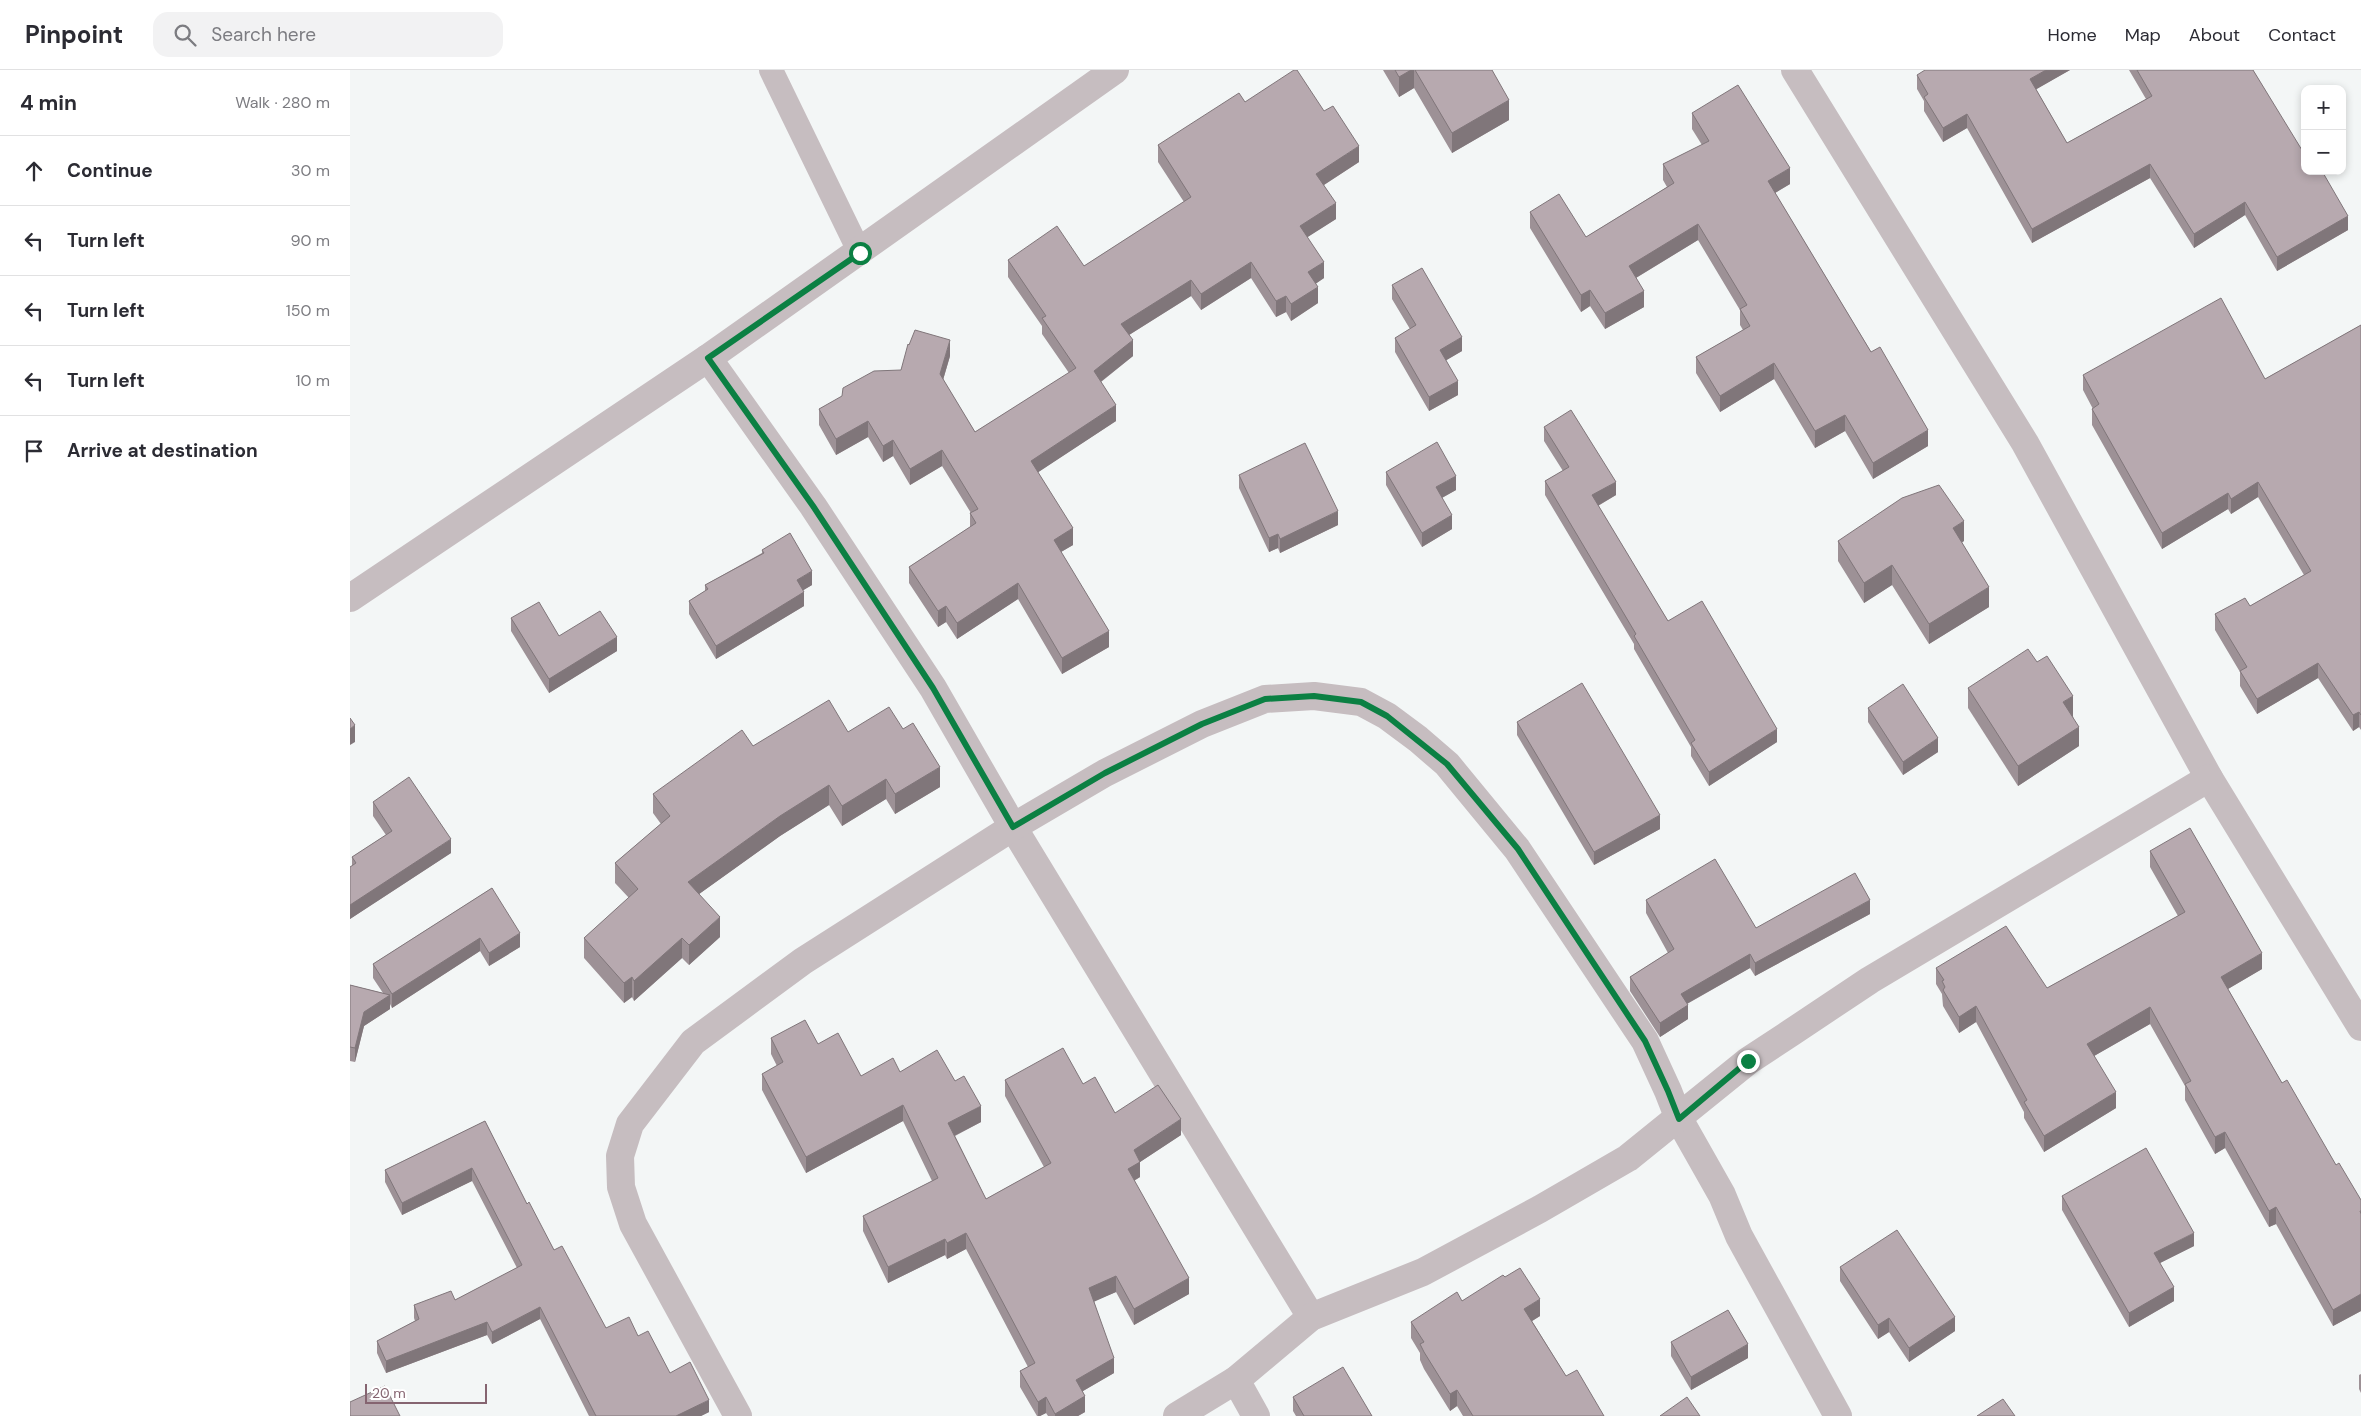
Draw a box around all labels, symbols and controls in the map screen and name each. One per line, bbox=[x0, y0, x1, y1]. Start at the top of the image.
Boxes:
search box bbox=[153, 12, 503, 57]
text: Pinpoint bbox=[25, 19, 123, 50]
icon: search bbox=[171, 21, 199, 49]
text: Search here bbox=[211, 22, 316, 47]
text: Home bbox=[2047, 23, 2097, 47]
text: Map bbox=[2125, 23, 2161, 47]
text: About bbox=[2189, 23, 2240, 47]
text: Contact bbox=[2268, 23, 2336, 47]
map controls bbox=[2301, 85, 2346, 175]
button: + bbox=[2301, 85, 2346, 130]
text: 4 min bbox=[20, 89, 77, 117]
text: Walk · 280 m bbox=[235, 92, 330, 113]
button: − bbox=[2301, 130, 2346, 175]
icon: ahead bbox=[20, 157, 48, 185]
text: Continue bbox=[67, 158, 153, 183]
text: 30 m bbox=[291, 160, 330, 181]
icon: left bbox=[20, 227, 48, 255]
text: Turn left bbox=[67, 228, 145, 253]
text: 90 m bbox=[290, 230, 330, 251]
route start bbox=[849, 242, 872, 265]
icon: left bbox=[20, 297, 48, 325]
text: Turn left bbox=[67, 298, 145, 323]
text: 150 m bbox=[286, 300, 330, 321]
icon: left bbox=[20, 367, 48, 395]
text: Turn left bbox=[67, 368, 145, 393]
text: 10 m bbox=[296, 370, 330, 391]
icon: arrive bbox=[20, 437, 48, 465]
text: Arrive at destination bbox=[67, 438, 258, 463]
route end bbox=[1737, 1050, 1760, 1073]
scale bar bbox=[365, 1381, 488, 1404]
text: 20 m bbox=[372, 1384, 406, 1402]

